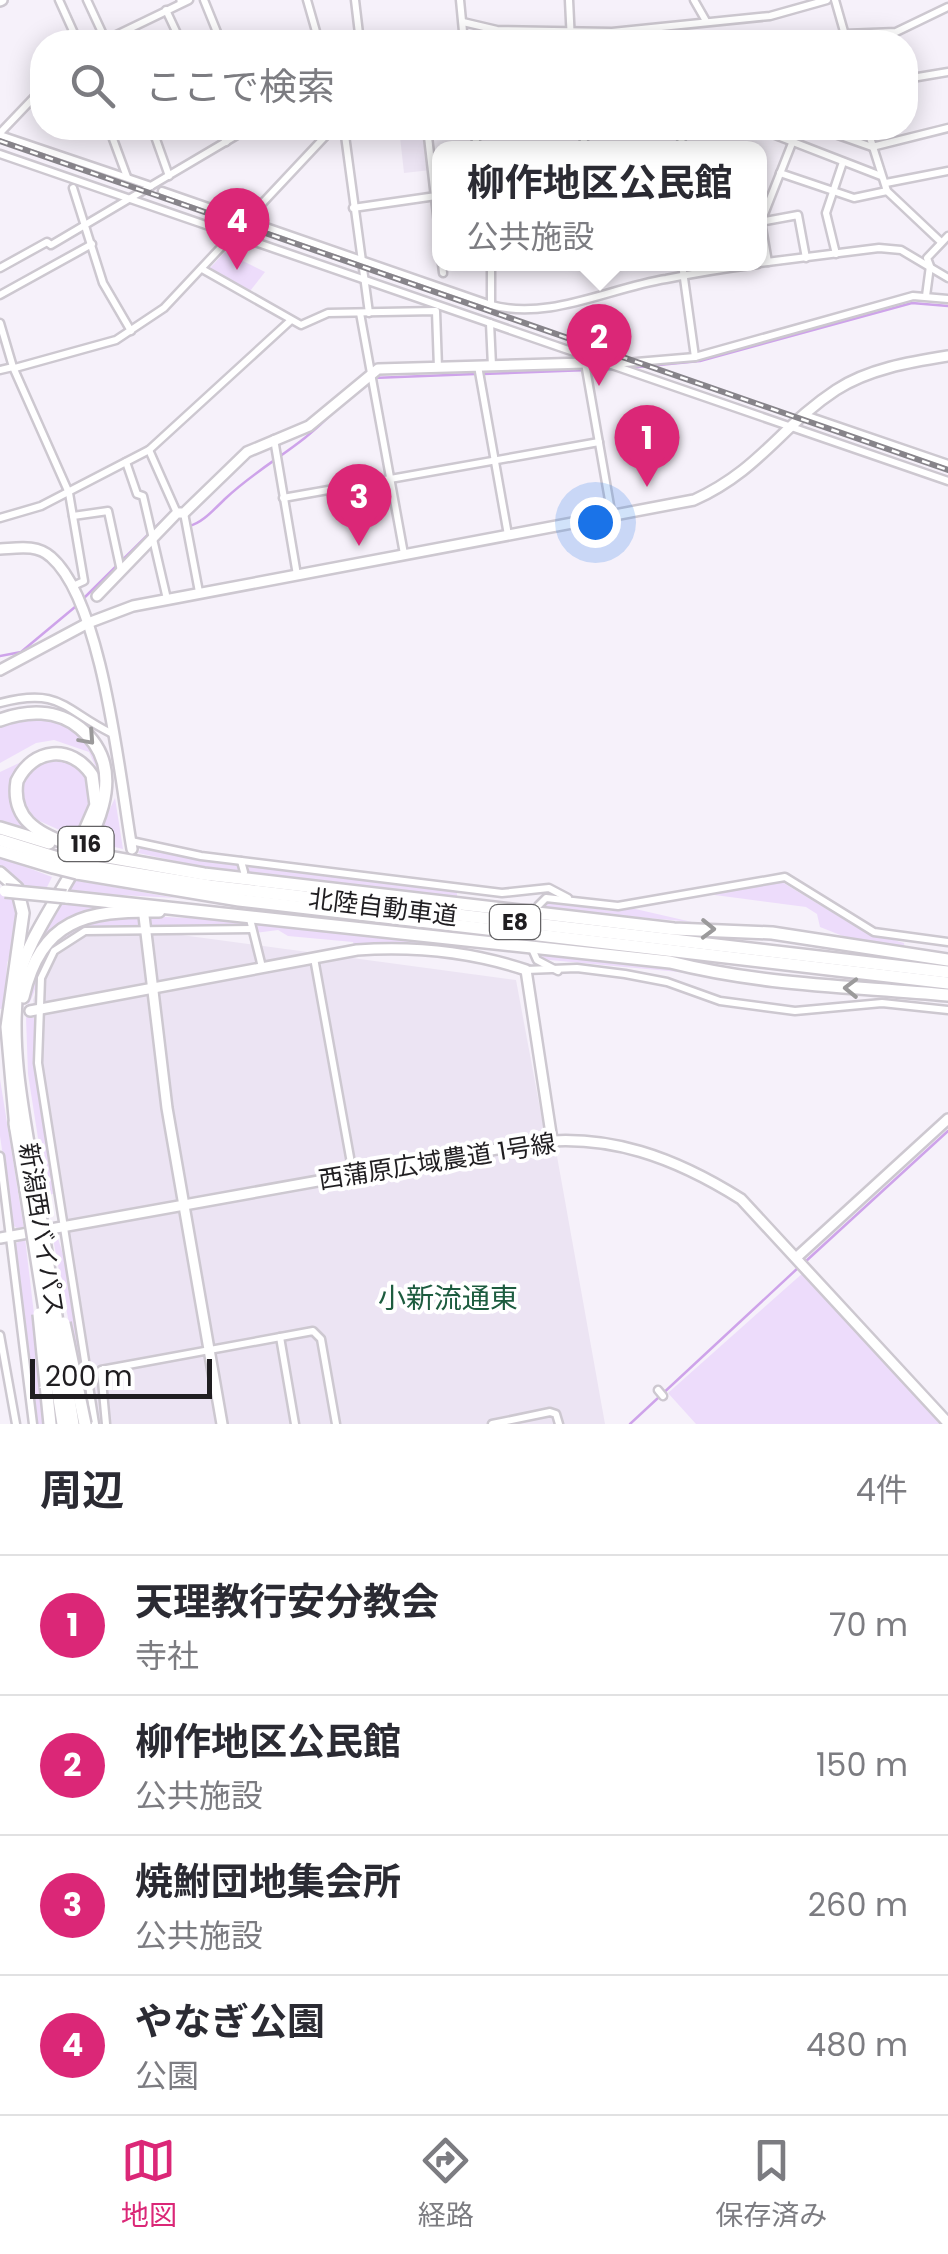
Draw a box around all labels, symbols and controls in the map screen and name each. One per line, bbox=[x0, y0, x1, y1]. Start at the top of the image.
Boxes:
search box bbox=[30, 30, 918, 140]
icon: search bbox=[65, 58, 120, 113]
text: ここで検索 bbox=[145, 60, 335, 113]
popup bbox=[432, 141, 767, 271]
text: 柳作地区公民館 bbox=[466, 156, 733, 209]
pin: 4 bbox=[204, 188, 270, 270]
text: 公共施設 bbox=[466, 214, 595, 259]
pin: 2 bbox=[566, 304, 632, 386]
pin: 1 bbox=[614, 404, 680, 487]
pin: 3 bbox=[326, 464, 392, 546]
your location bbox=[570, 497, 621, 548]
one-way arrow bbox=[76, 727, 94, 745]
road number: 116 bbox=[58, 827, 114, 861]
street label: 北陸自動車道 bbox=[306, 881, 460, 934]
road number: E8 bbox=[490, 905, 540, 939]
one-way arrow bbox=[701, 919, 717, 940]
one-way arrow bbox=[842, 977, 858, 998]
street label: 西蒲原広域農道 1号線 bbox=[316, 1125, 558, 1198]
street label: 新潟西バイパス bbox=[11, 1140, 72, 1318]
district label: 小新流通東 bbox=[378, 1279, 518, 1318]
scale bar bbox=[30, 1354, 212, 1398]
text: 200 m bbox=[45, 1357, 133, 1396]
text: 周辺 bbox=[40, 1461, 124, 1520]
text: 4件 bbox=[856, 1467, 908, 1512]
text: 天理教行安分教会 bbox=[135, 1575, 439, 1628]
text: 1 bbox=[66, 1602, 79, 1647]
text: 70 m bbox=[829, 1602, 908, 1647]
text: 寺社 bbox=[135, 1633, 199, 1678]
text: 柳作地区公民館 bbox=[135, 1715, 401, 1768]
text: 2 bbox=[63, 1742, 82, 1787]
text: 150 m bbox=[816, 1742, 908, 1787]
text: 公共施設 bbox=[135, 1773, 263, 1818]
text: 焼鮒団地集会所 bbox=[135, 1855, 401, 1908]
text: 3 bbox=[63, 1882, 82, 1927]
text: 260 m bbox=[808, 1882, 908, 1927]
text: 公共施設 bbox=[135, 1913, 263, 1958]
text: やなぎ公園 bbox=[135, 1995, 325, 2048]
text: 4 bbox=[62, 2022, 83, 2067]
text: 480 m bbox=[806, 2022, 908, 2067]
text: 公園 bbox=[135, 2053, 199, 2098]
tab: 地図 bbox=[121, 2133, 177, 2237]
tab: 経路 bbox=[418, 2133, 474, 2237]
tab: 保存済み bbox=[715, 2133, 827, 2237]

